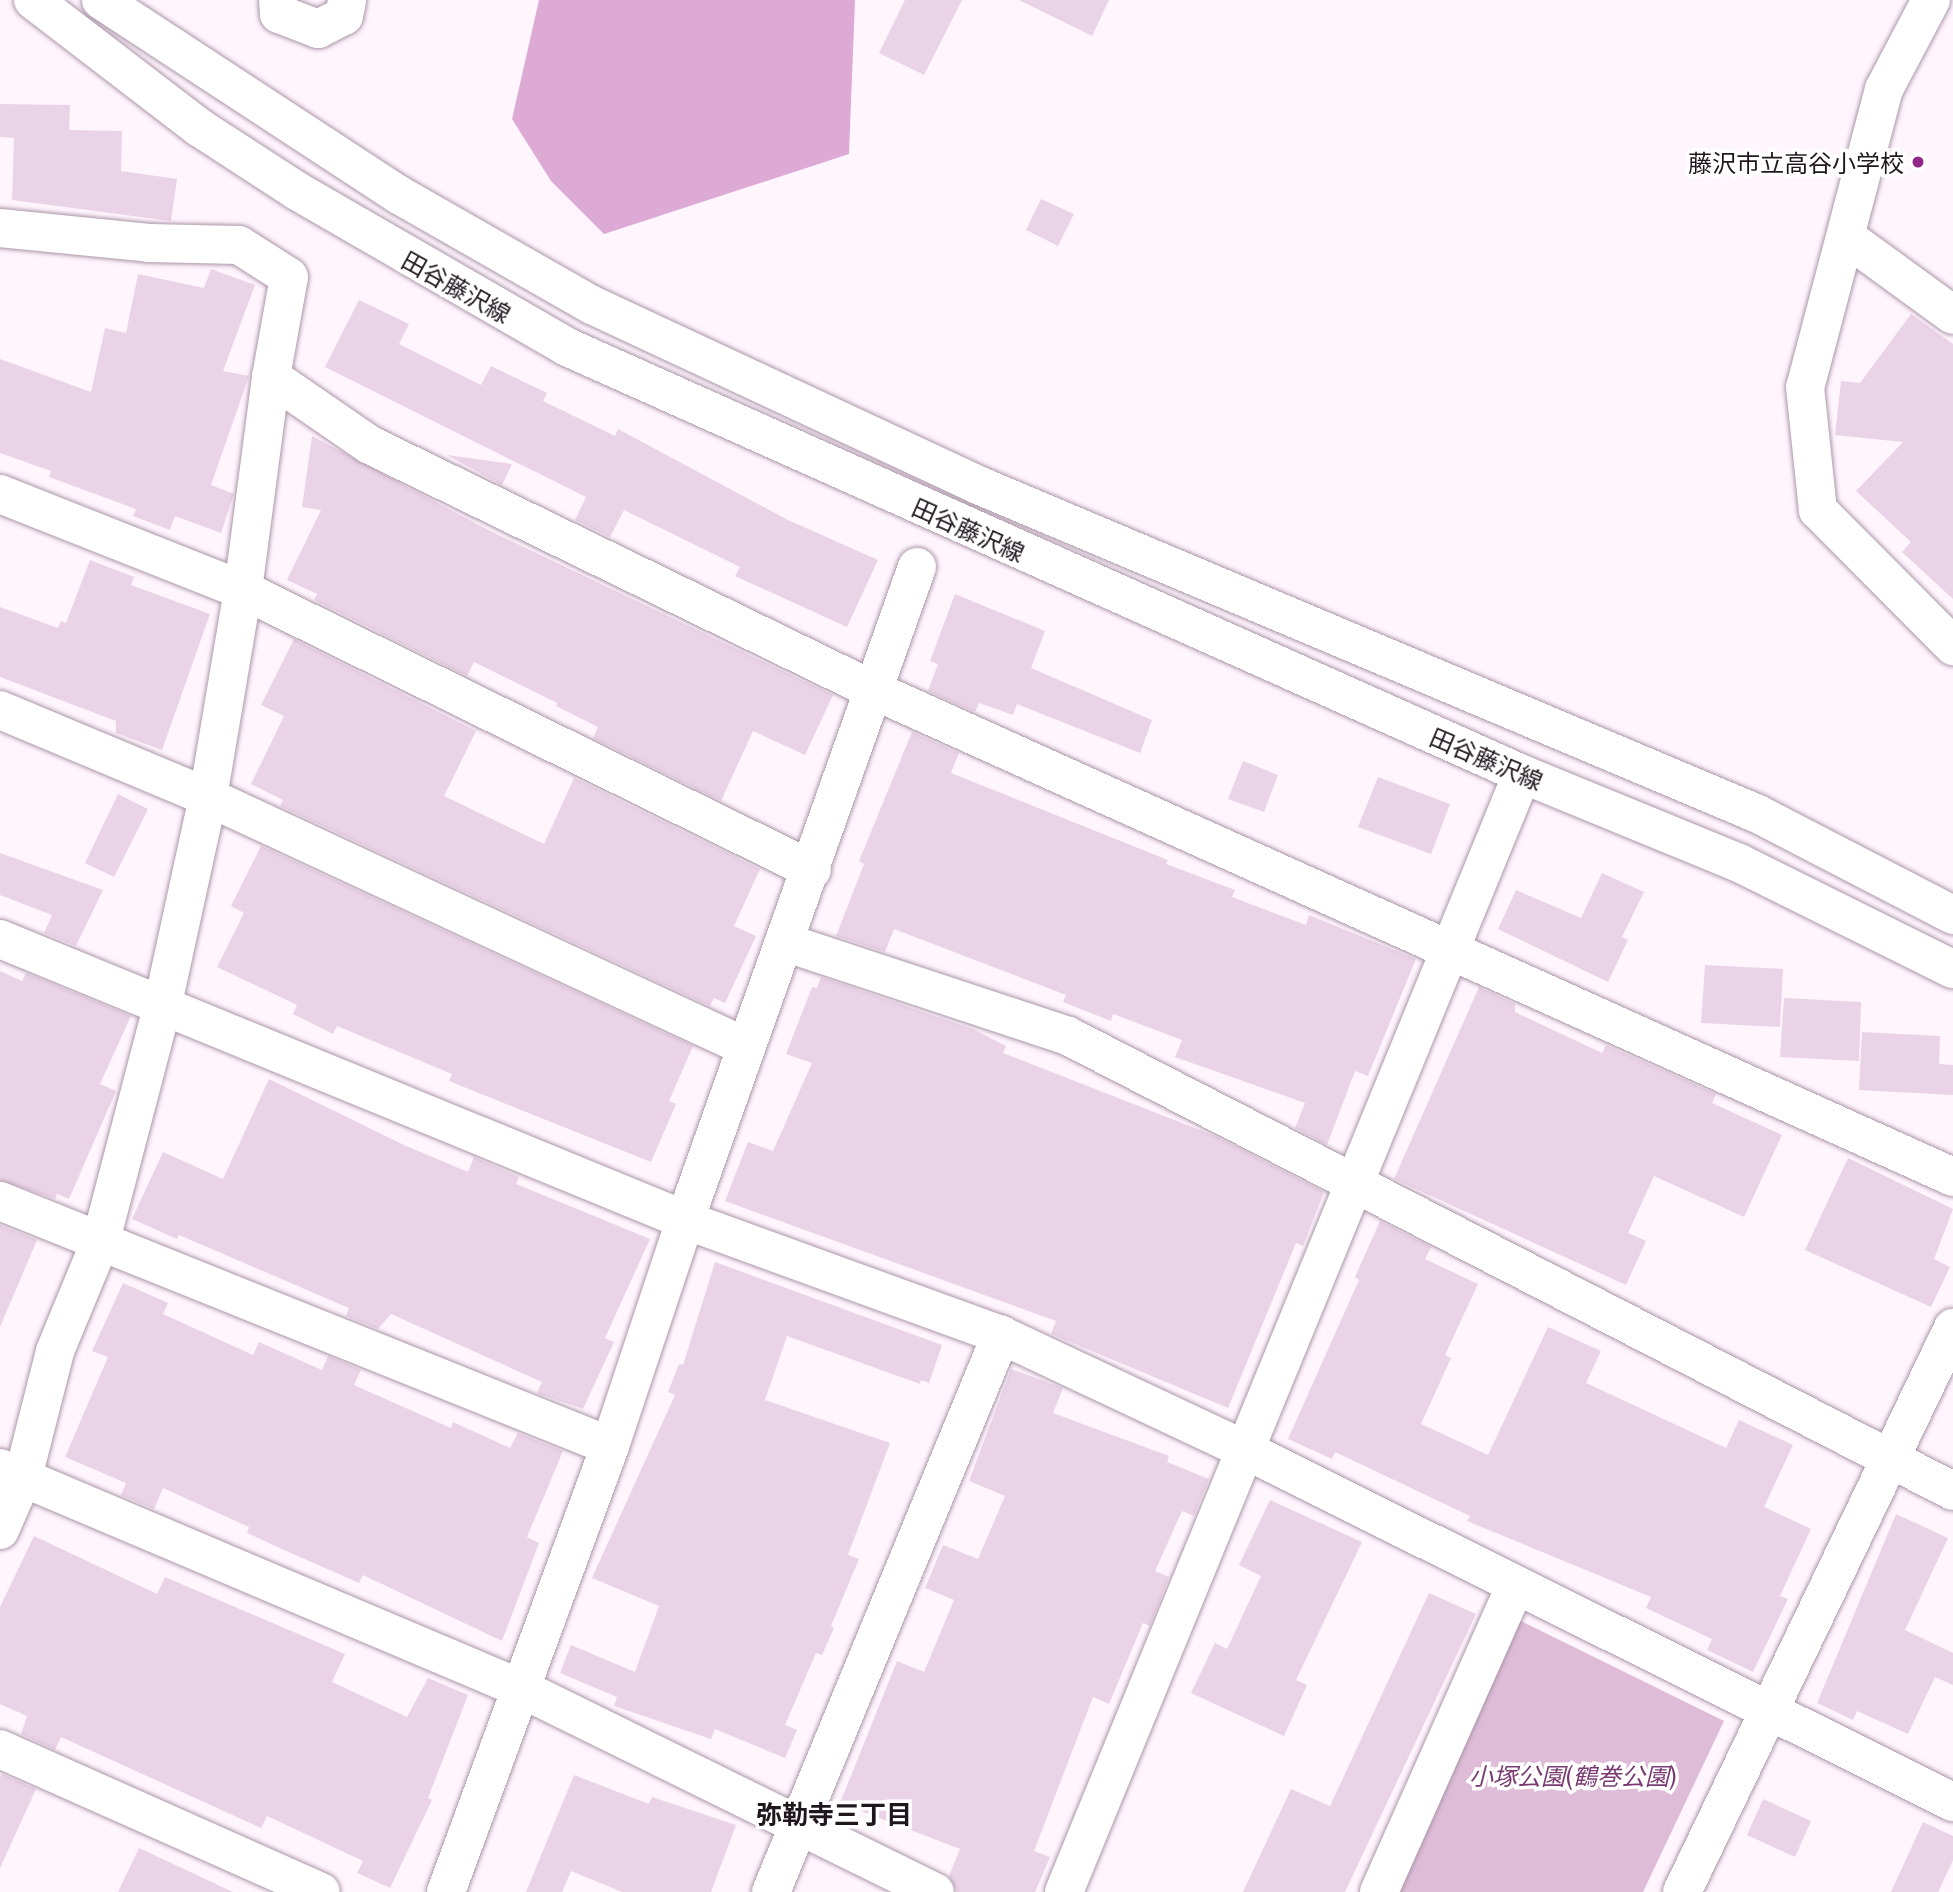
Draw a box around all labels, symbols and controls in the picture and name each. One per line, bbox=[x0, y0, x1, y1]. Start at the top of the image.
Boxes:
place label: 藤沢市立高谷小学校 bbox=[1688, 148, 1904, 176]
marker: 藤沢市立高谷小学校 bbox=[1910, 154, 1926, 170]
street label: 田谷藤沢線 bbox=[398, 244, 516, 328]
street label: 田谷藤沢線 bbox=[908, 491, 1030, 567]
street label: 田谷藤沢線 bbox=[1426, 721, 1548, 795]
park label: 小塚公園(鶴巻公園) bbox=[1469, 1761, 1677, 1789]
district label: 弥勒寺三丁目 bbox=[756, 1797, 912, 1829]

